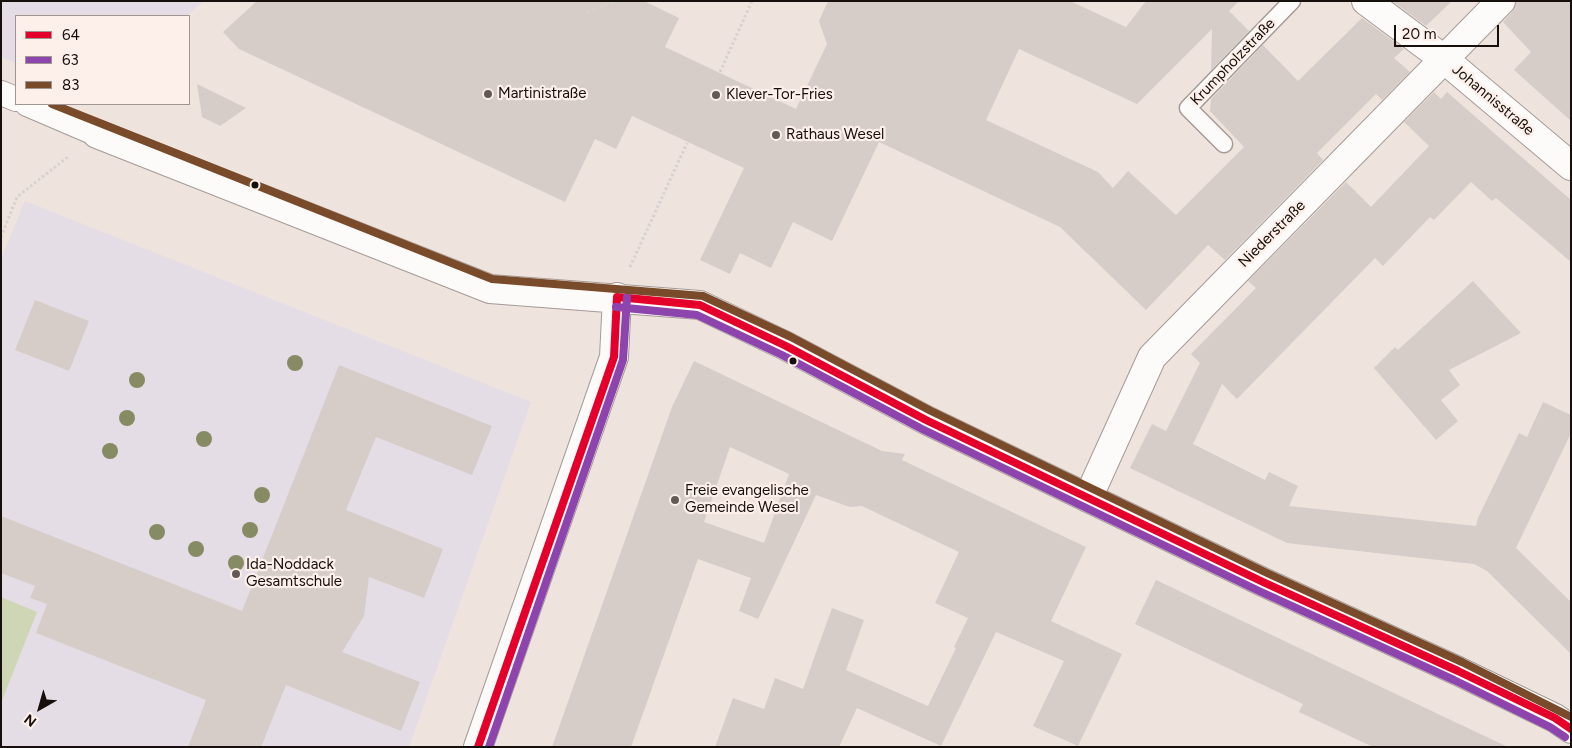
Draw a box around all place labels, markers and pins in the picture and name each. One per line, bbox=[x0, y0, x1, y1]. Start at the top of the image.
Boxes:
place label: Martinistraße bbox=[498, 85, 586, 103]
place label: Klever-Tor-Fries bbox=[726, 86, 833, 104]
marker: Martinistraße bbox=[482, 88, 494, 100]
marker: Klever-Tor-Fries bbox=[710, 89, 722, 101]
place label: Rathaus Wesel bbox=[786, 126, 884, 144]
marker: Rathaus Wesel bbox=[770, 129, 782, 141]
unlabelled marker bbox=[250, 180, 260, 190]
unlabelled marker bbox=[788, 356, 798, 366]
place label: Freie evangelische Gemeinde Wesel bbox=[685, 482, 809, 517]
marker: Freie evangelische Gemeinde Wesel bbox=[669, 494, 681, 506]
place label: Ida-Noddack Gesamtschule bbox=[246, 556, 342, 591]
marker: Ida-Noddack Gesamtschule bbox=[230, 568, 242, 580]

